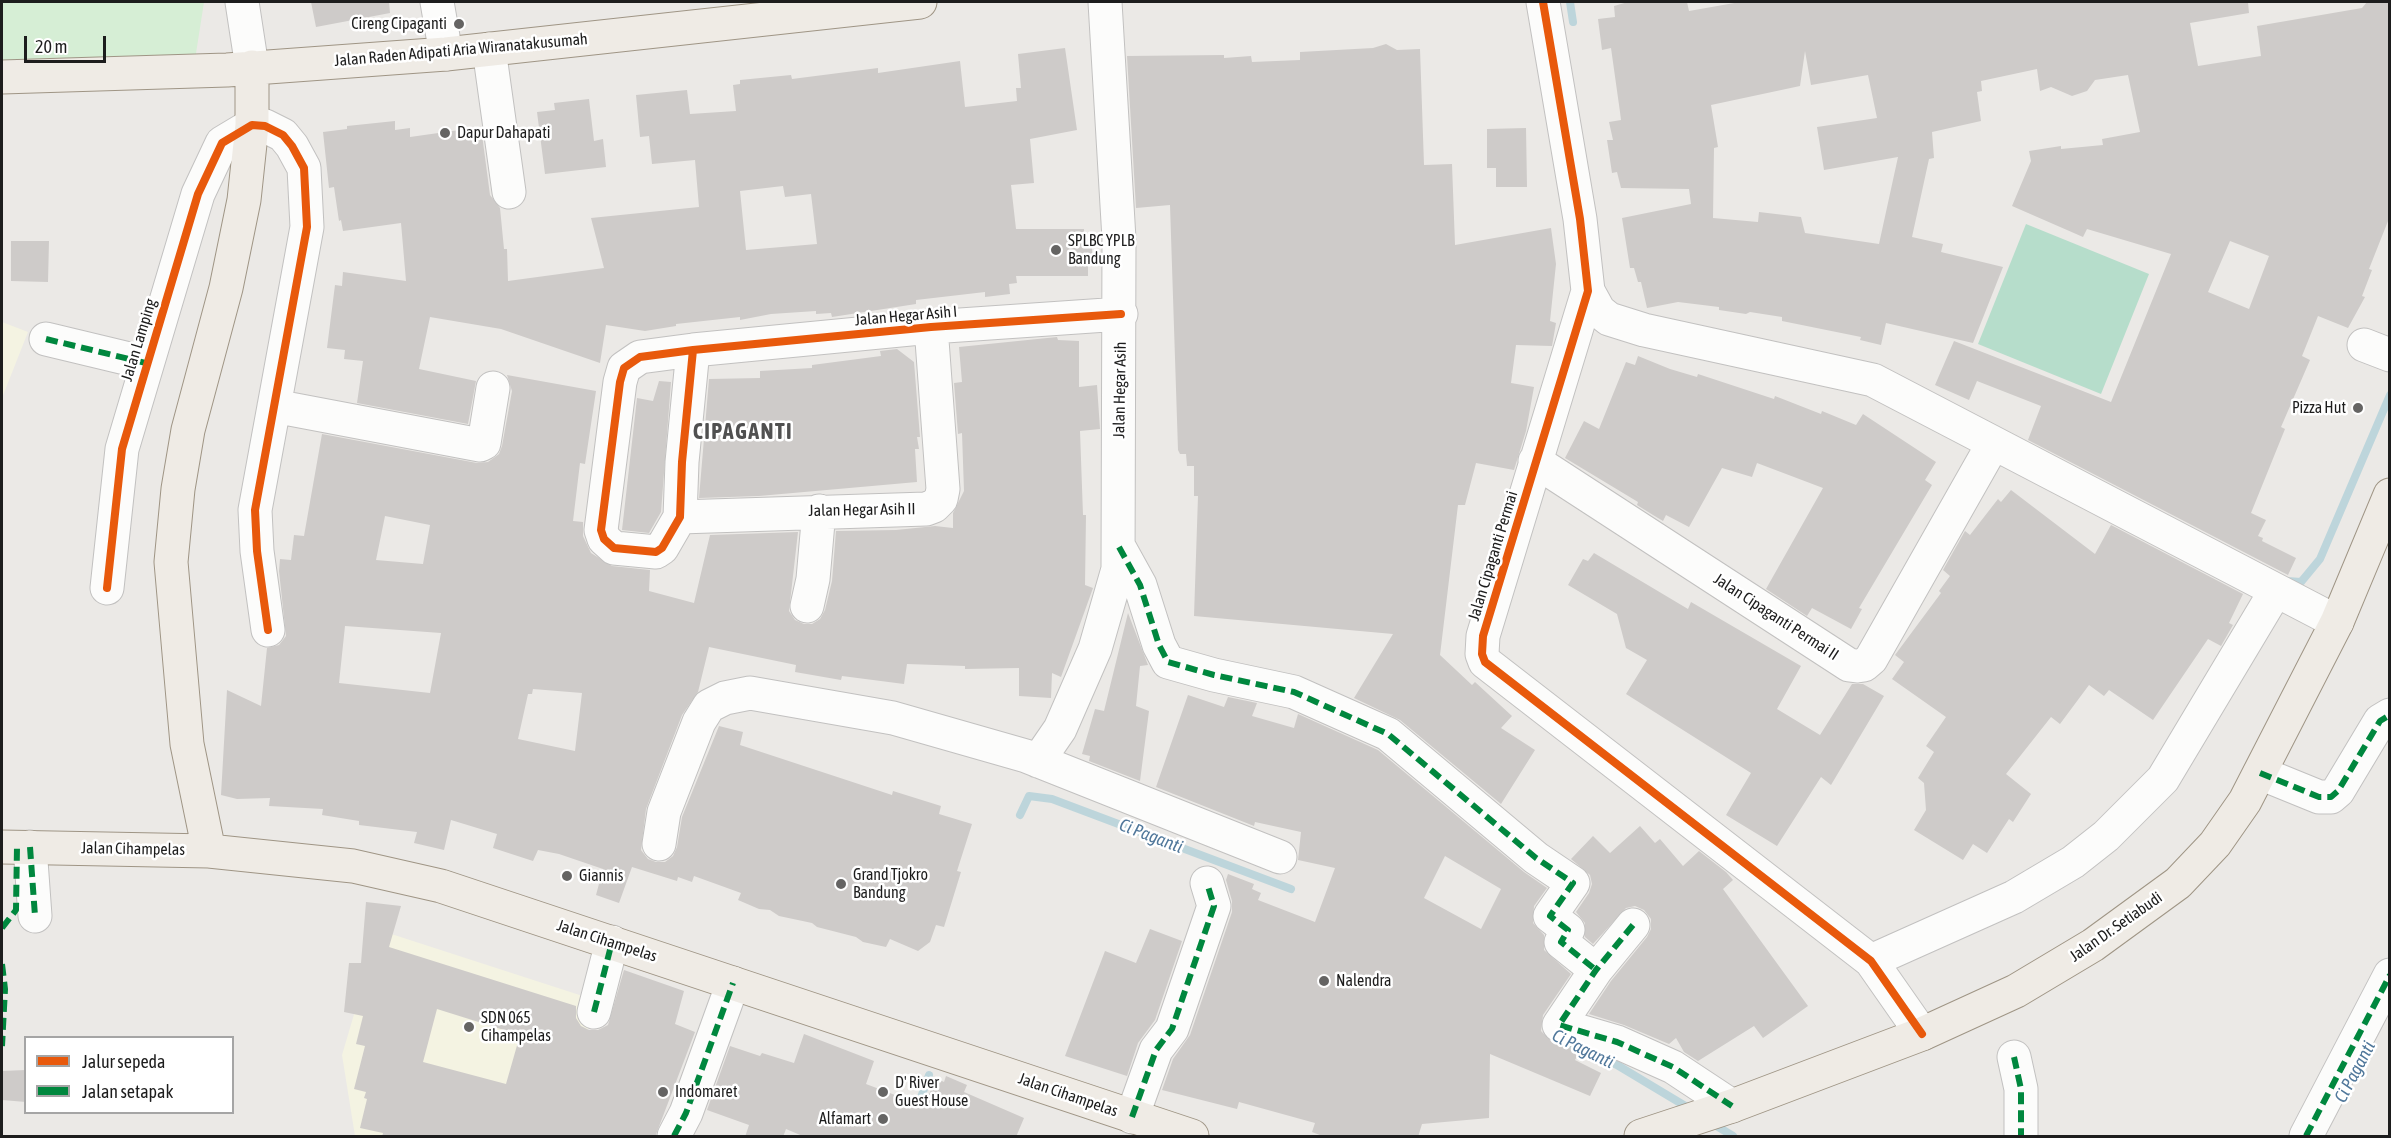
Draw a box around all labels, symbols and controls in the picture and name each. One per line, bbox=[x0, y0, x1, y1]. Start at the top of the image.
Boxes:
place label: Cireng Cipaganti bbox=[351, 14, 447, 34]
marker: Cireng Cipaganti bbox=[452, 17, 466, 31]
scale bar bbox=[27, 24, 110, 62]
street label: Jalan Raden Adipati Aria Wiranatakusumah bbox=[334, 29, 588, 71]
text: 20 m bbox=[35, 36, 67, 57]
place label: Dapur Dahapati bbox=[457, 123, 551, 143]
marker: Dapur Dahapati bbox=[438, 126, 452, 140]
place label: SPLBC YPLB Bandung bbox=[1068, 231, 1134, 269]
marker: SPLBC YPLB Bandung bbox=[1049, 243, 1063, 257]
street label: Jalan Lamping bbox=[117, 296, 161, 384]
street label: Jalan Hegar Asih I bbox=[854, 302, 958, 330]
street label: Jalan Hegar Asih bbox=[1110, 342, 1130, 438]
place label: Pizza Hut bbox=[2292, 398, 2346, 418]
marker: Pizza Hut bbox=[2351, 401, 2365, 415]
district label: CIPAGANTI bbox=[693, 419, 793, 445]
street label: Jalan Cipaganti Permai bbox=[1464, 489, 1522, 623]
street label: Jalan Hegar Asih II bbox=[808, 499, 916, 521]
street label: Jalan Cipaganti Permai II bbox=[1710, 569, 1842, 665]
water label: Ci Paganti bbox=[1116, 814, 1186, 858]
street label: Jalan Cihampelas bbox=[81, 838, 185, 860]
place label: Grand Tjokro Bandung bbox=[853, 865, 928, 903]
place label: Giannis bbox=[579, 866, 623, 886]
marker: Giannis bbox=[560, 869, 574, 883]
marker: Grand Tjokro Bandung bbox=[834, 877, 848, 891]
street label: Jalan Dr. Setiabudi bbox=[2066, 888, 2166, 966]
street label: Jalan Cihampelas bbox=[555, 916, 659, 966]
place label: Nalendra bbox=[1336, 971, 1391, 991]
marker: Nalendra bbox=[1317, 974, 1331, 988]
place label: SDN 065 Cihampelas bbox=[481, 1008, 551, 1046]
marker: SDN 065 Cihampelas bbox=[462, 1020, 476, 1034]
water label: Ci Paganti bbox=[1548, 1025, 1618, 1073]
legend bbox=[24, 1036, 234, 1114]
water label: Ci Paganti bbox=[2330, 1038, 2380, 1106]
text: Jalur sepeda bbox=[82, 1051, 165, 1072]
street label: Jalan Cihampelas bbox=[1016, 1069, 1120, 1121]
place label: D' River Guest House bbox=[895, 1073, 968, 1111]
text: Jalan setapak bbox=[82, 1081, 173, 1102]
place label: Indomaret bbox=[675, 1082, 737, 1102]
marker: Indomaret bbox=[656, 1085, 670, 1099]
marker: D' River Guest House bbox=[876, 1085, 890, 1099]
place label: Alfamart bbox=[819, 1109, 871, 1129]
marker: Alfamart bbox=[876, 1112, 890, 1126]

